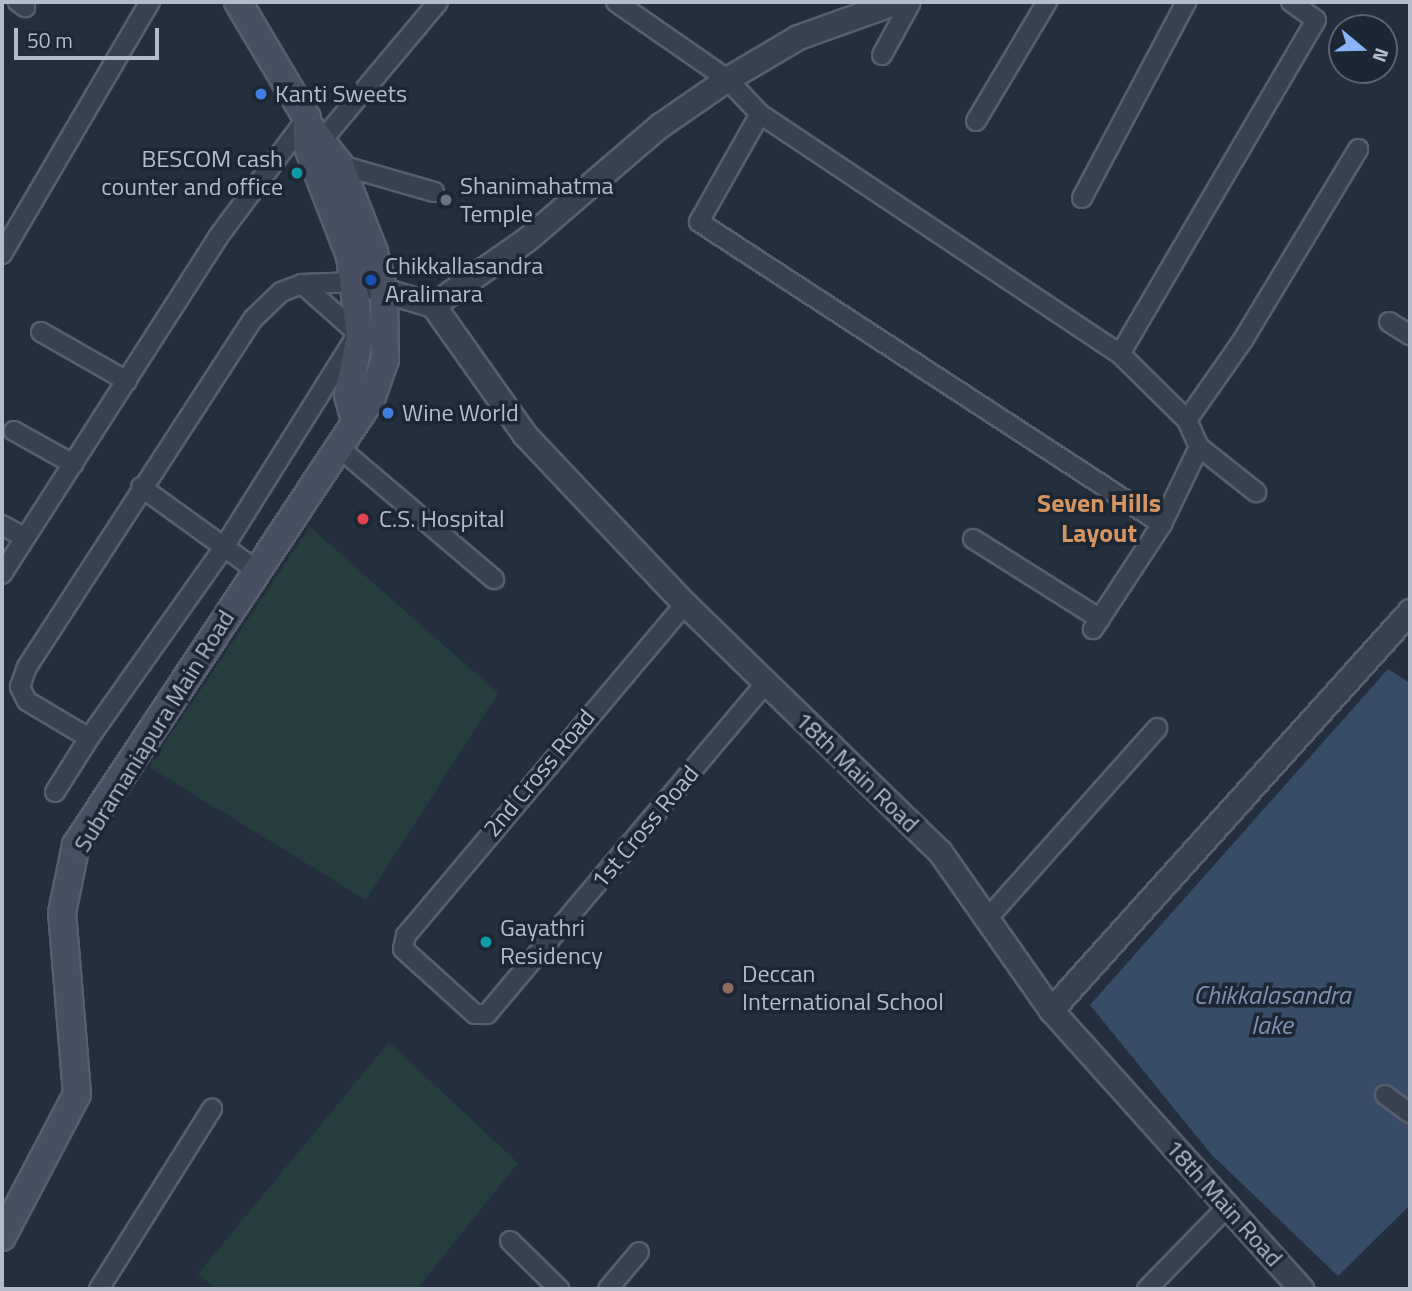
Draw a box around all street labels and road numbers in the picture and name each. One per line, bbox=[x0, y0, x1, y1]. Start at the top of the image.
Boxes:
street label: Subramaniapura Main Road bbox=[68, 605, 240, 857]
street label: 2nd Cross Road bbox=[477, 703, 601, 843]
street label: 18th Main Road bbox=[789, 706, 925, 838]
street label: 1st Cross Road bbox=[585, 760, 705, 894]
street label: 18th Main Road bbox=[1159, 1134, 1289, 1272]

